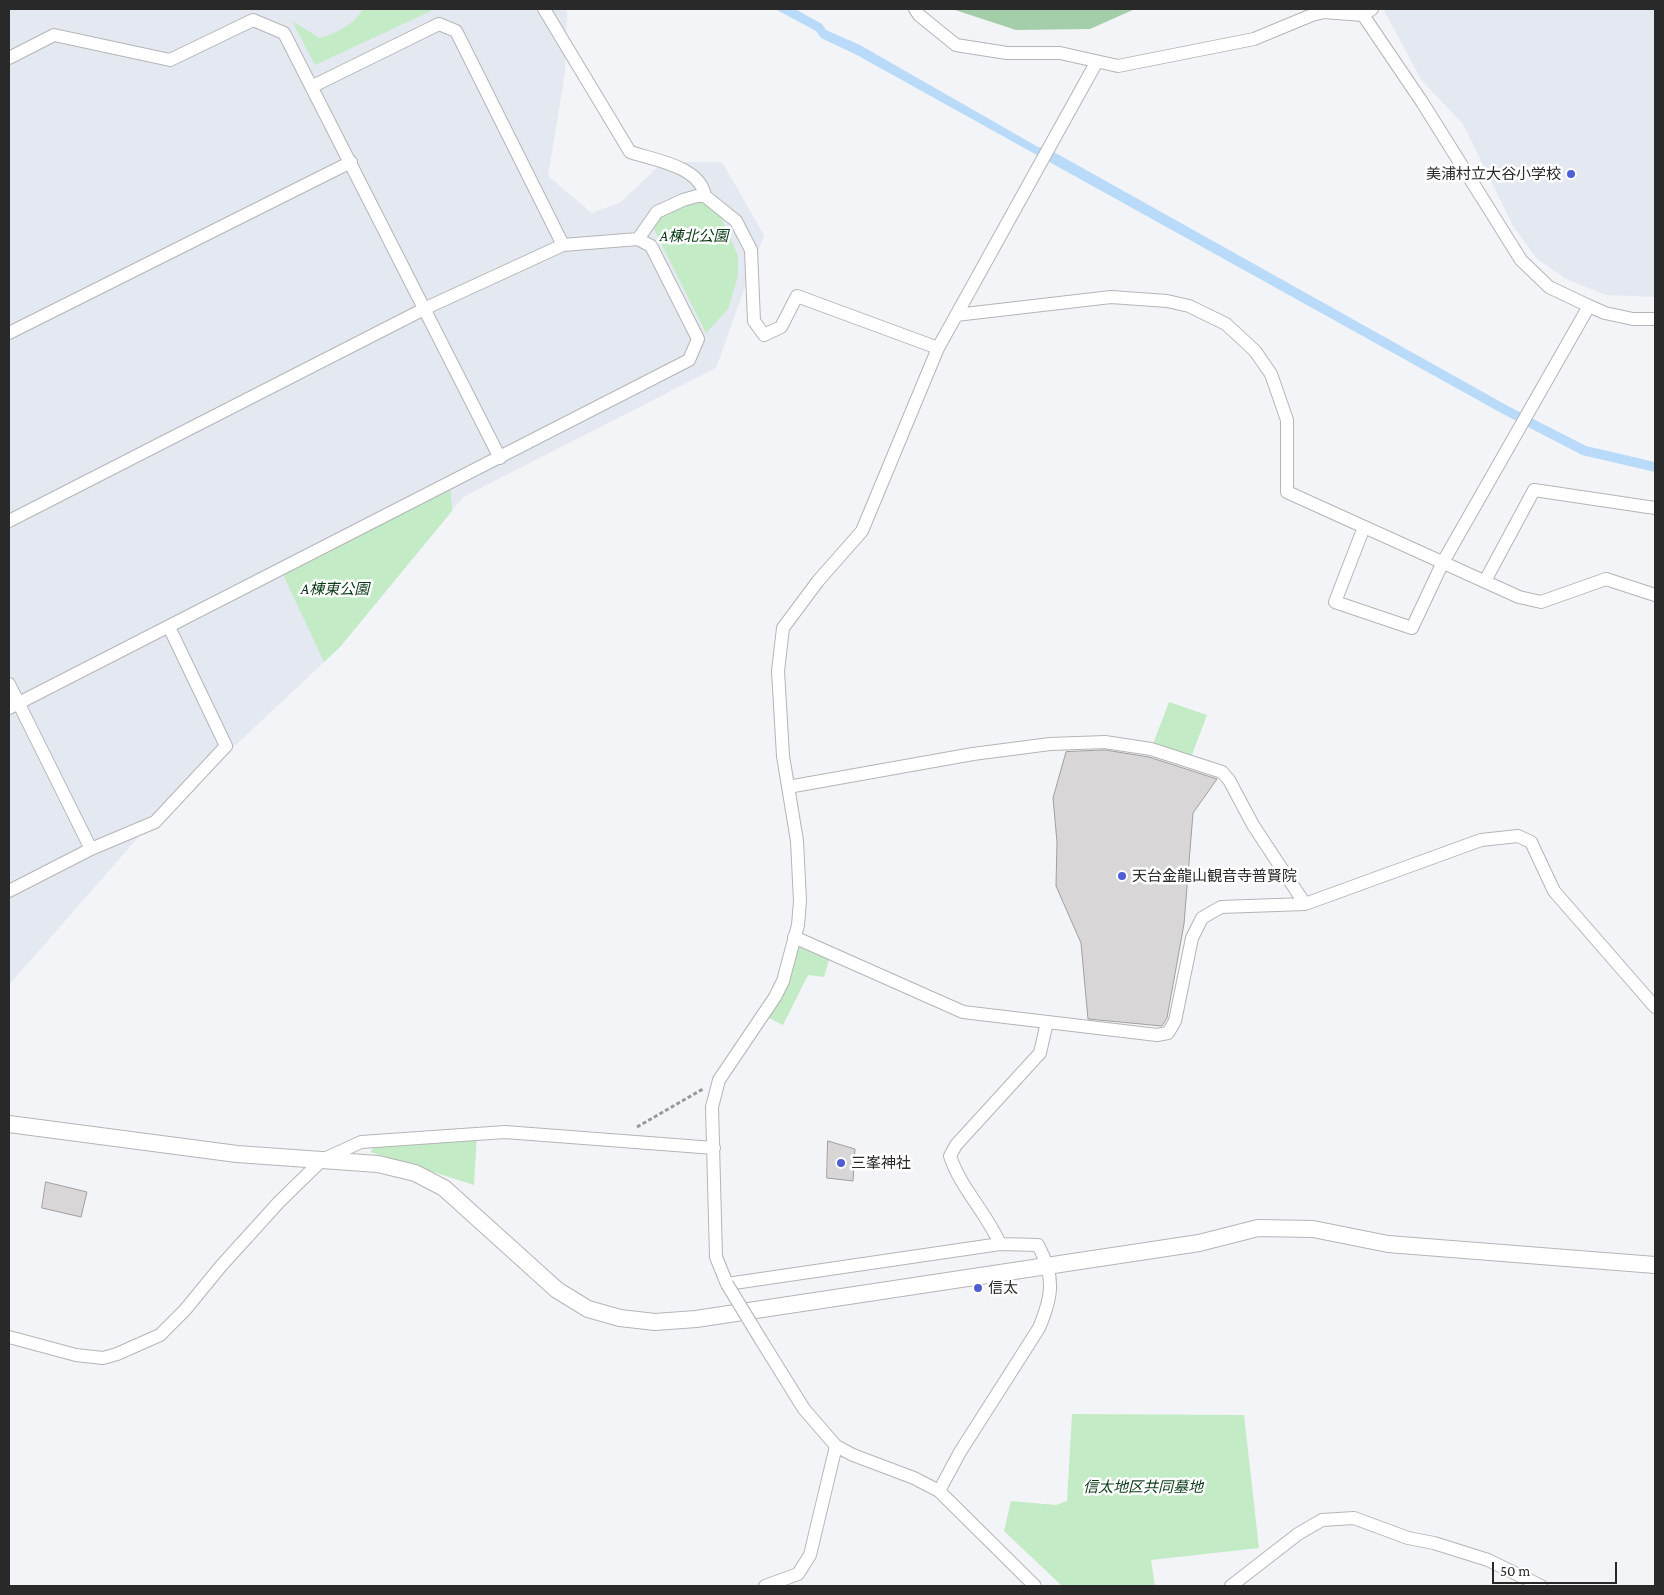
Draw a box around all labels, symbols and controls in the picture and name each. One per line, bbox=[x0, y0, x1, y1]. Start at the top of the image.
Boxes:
place label: 美浦村立大谷小学校 bbox=[1426, 165, 1561, 183]
marker: 美浦村立大谷小学校 bbox=[1565, 168, 1577, 180]
park label: A棟北公園 bbox=[660, 227, 728, 245]
park label: A棟東公園 bbox=[301, 580, 369, 598]
place label: 天台金龍山観音寺普賢院 bbox=[1132, 867, 1297, 885]
marker: 天台金龍山観音寺普賢院 bbox=[1116, 870, 1128, 882]
place label: 三峯神社 bbox=[851, 1154, 911, 1172]
marker: 三峯神社 bbox=[835, 1157, 847, 1169]
place label: 信太 bbox=[988, 1279, 1018, 1297]
marker: 信太 bbox=[972, 1282, 984, 1294]
park label: 信太地区共同墓地 bbox=[1083, 1478, 1203, 1496]
scale bar bbox=[1494, 1552, 1619, 1584]
text: 50 m bbox=[1500, 1563, 1530, 1579]

